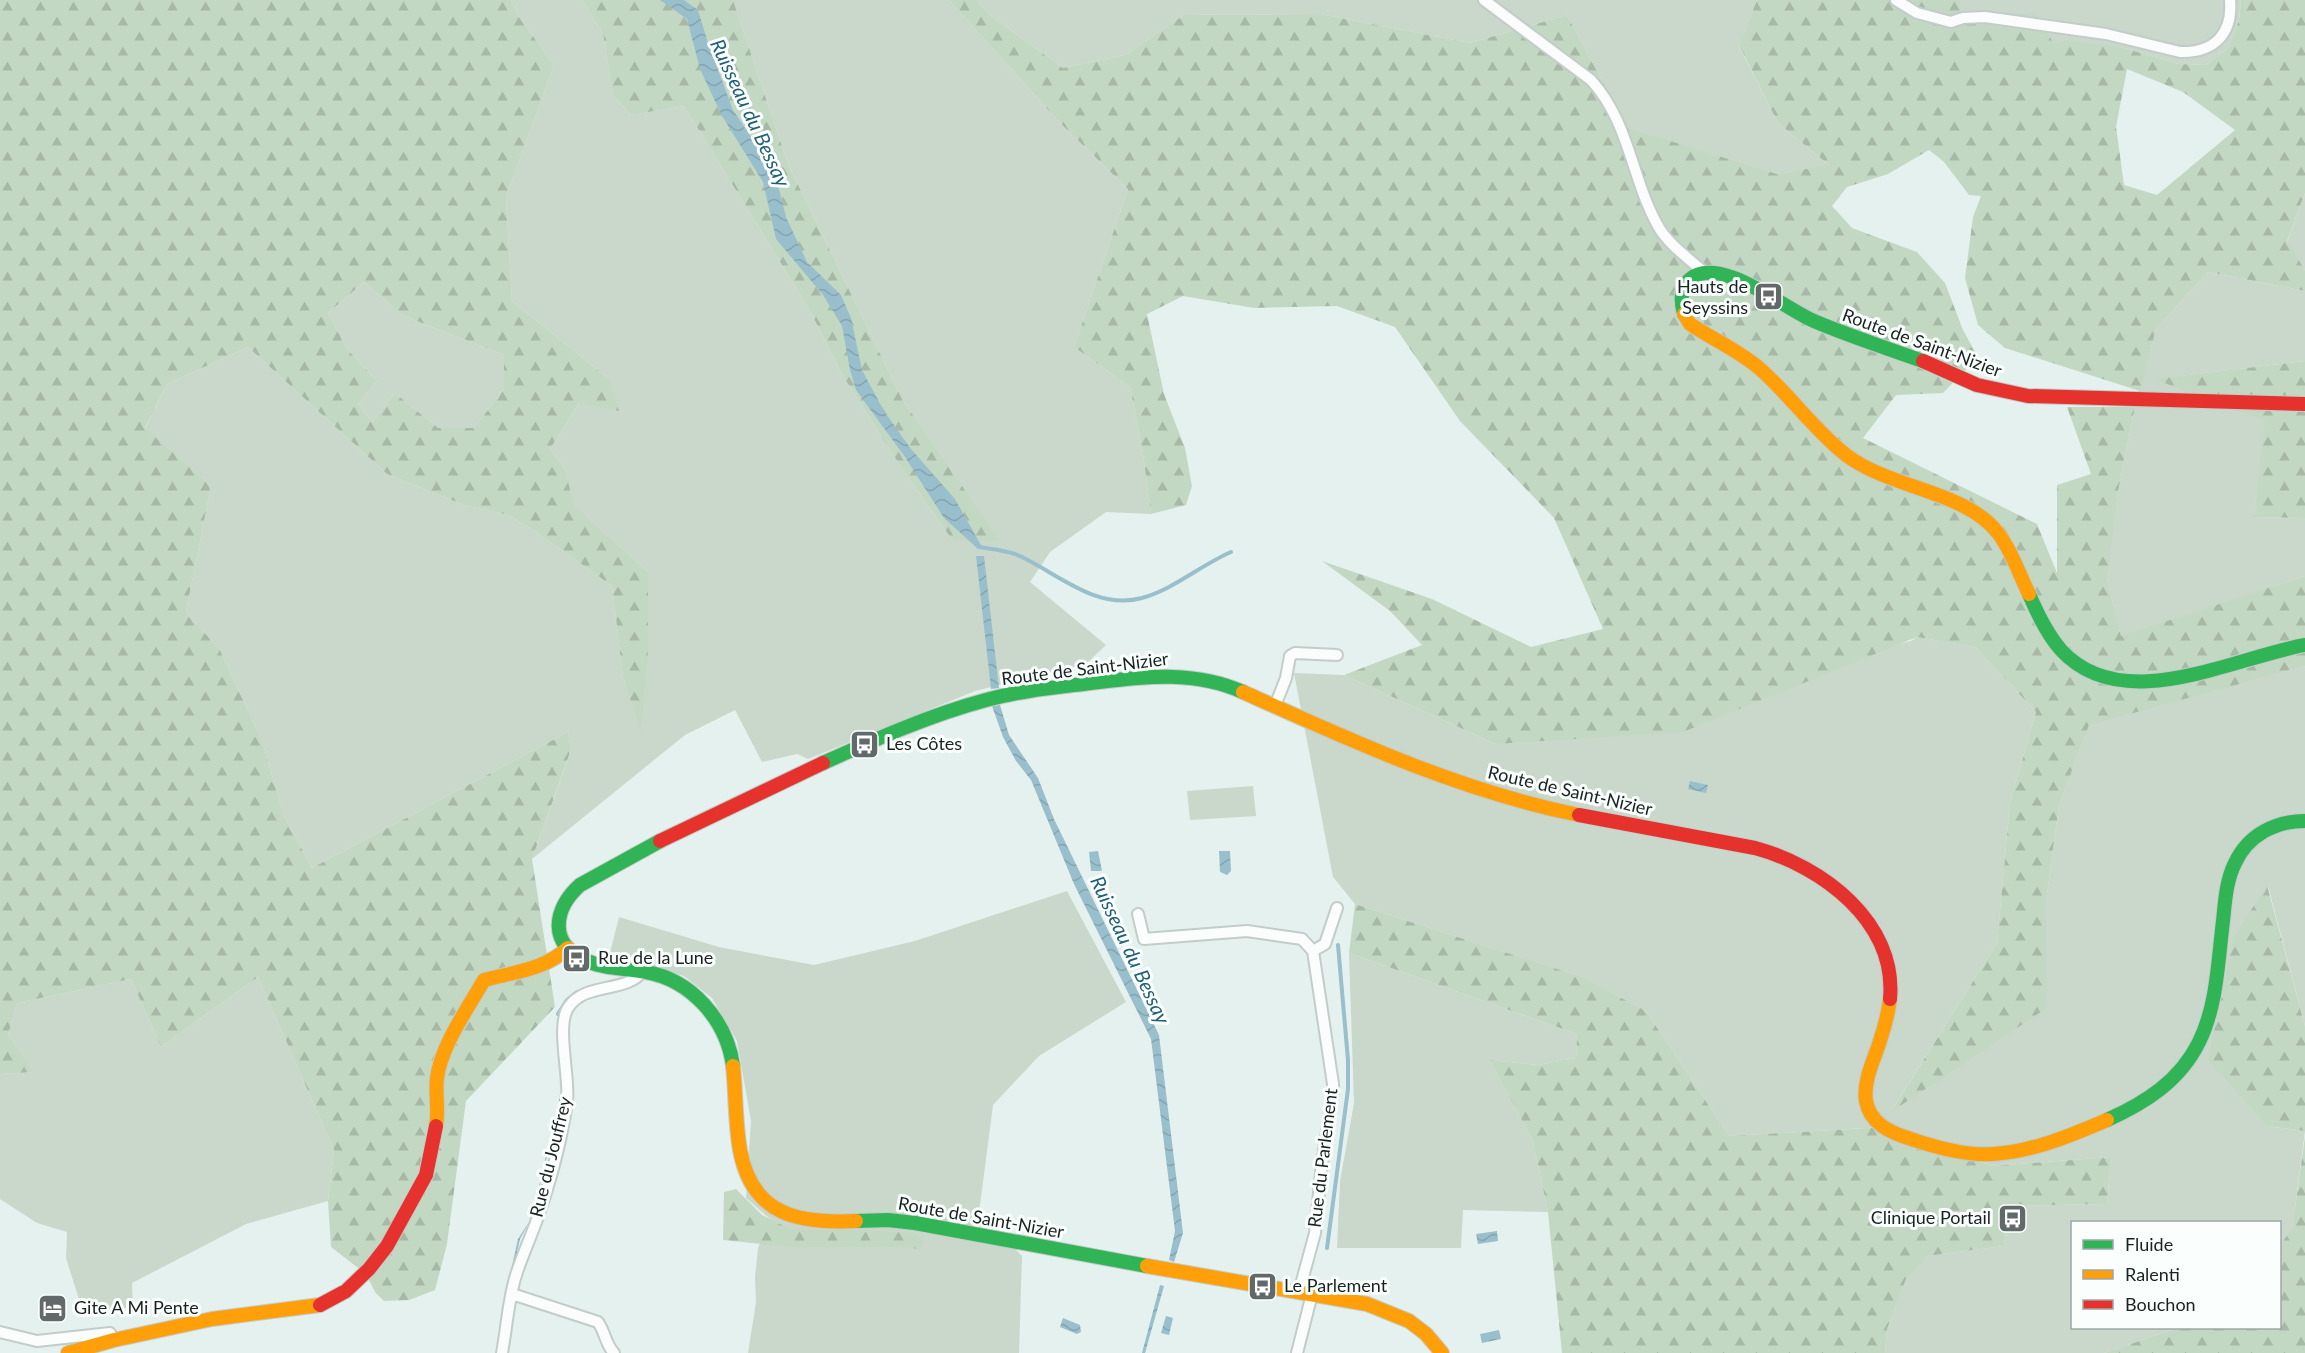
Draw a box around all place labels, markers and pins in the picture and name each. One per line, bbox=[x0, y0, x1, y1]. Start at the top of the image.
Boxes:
place label: Hauts de Seyssins bbox=[1677, 275, 1748, 318]
bus stop icon: Hauts de Seyssins bbox=[1753, 281, 1785, 313]
bus stop icon: Les Côtes bbox=[849, 728, 881, 760]
place label: Les Côtes bbox=[886, 732, 962, 754]
bus stop icon: Rue de la Lune bbox=[561, 942, 593, 974]
place label: Rue de la Lune bbox=[598, 946, 713, 968]
bus stop icon: Clinique Portail bbox=[1996, 1202, 2028, 1234]
place label: Clinique Portail bbox=[1871, 1206, 1991, 1228]
bus stop icon: Le Parlement bbox=[1247, 1270, 1279, 1302]
place label: Le Parlement bbox=[1284, 1274, 1388, 1296]
hotel icon: Gite A Mi Pente bbox=[37, 1292, 69, 1324]
place label: Gite A Mi Pente bbox=[74, 1296, 199, 1318]

